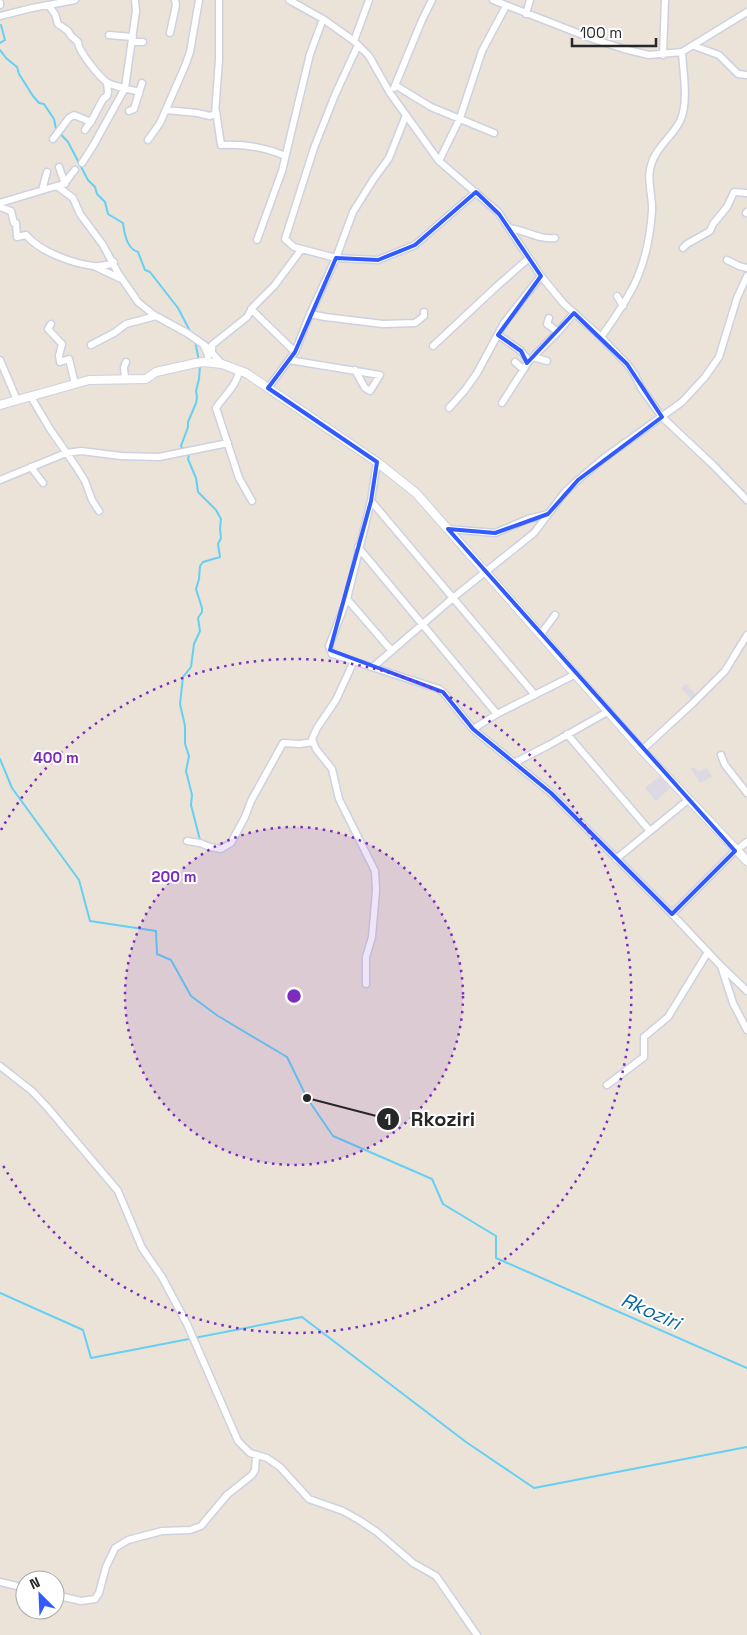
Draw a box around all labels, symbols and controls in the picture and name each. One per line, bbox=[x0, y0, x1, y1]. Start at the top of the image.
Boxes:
scale bar bbox=[572, 15, 656, 47]
text: 100 m bbox=[580, 23, 622, 42]
text: 400 m bbox=[33, 748, 79, 767]
text: 200 m bbox=[152, 867, 196, 886]
centre of rings bbox=[285, 987, 303, 1005]
callout: Rkoziri bbox=[376, 1102, 485, 1137]
text: Rkoziri bbox=[411, 1106, 475, 1132]
text: 1 bbox=[385, 1110, 391, 1129]
water label: Rkoziri bbox=[617, 1286, 687, 1336]
north arrow bbox=[15, 1570, 65, 1620]
text: N bbox=[27, 1573, 43, 1593]

